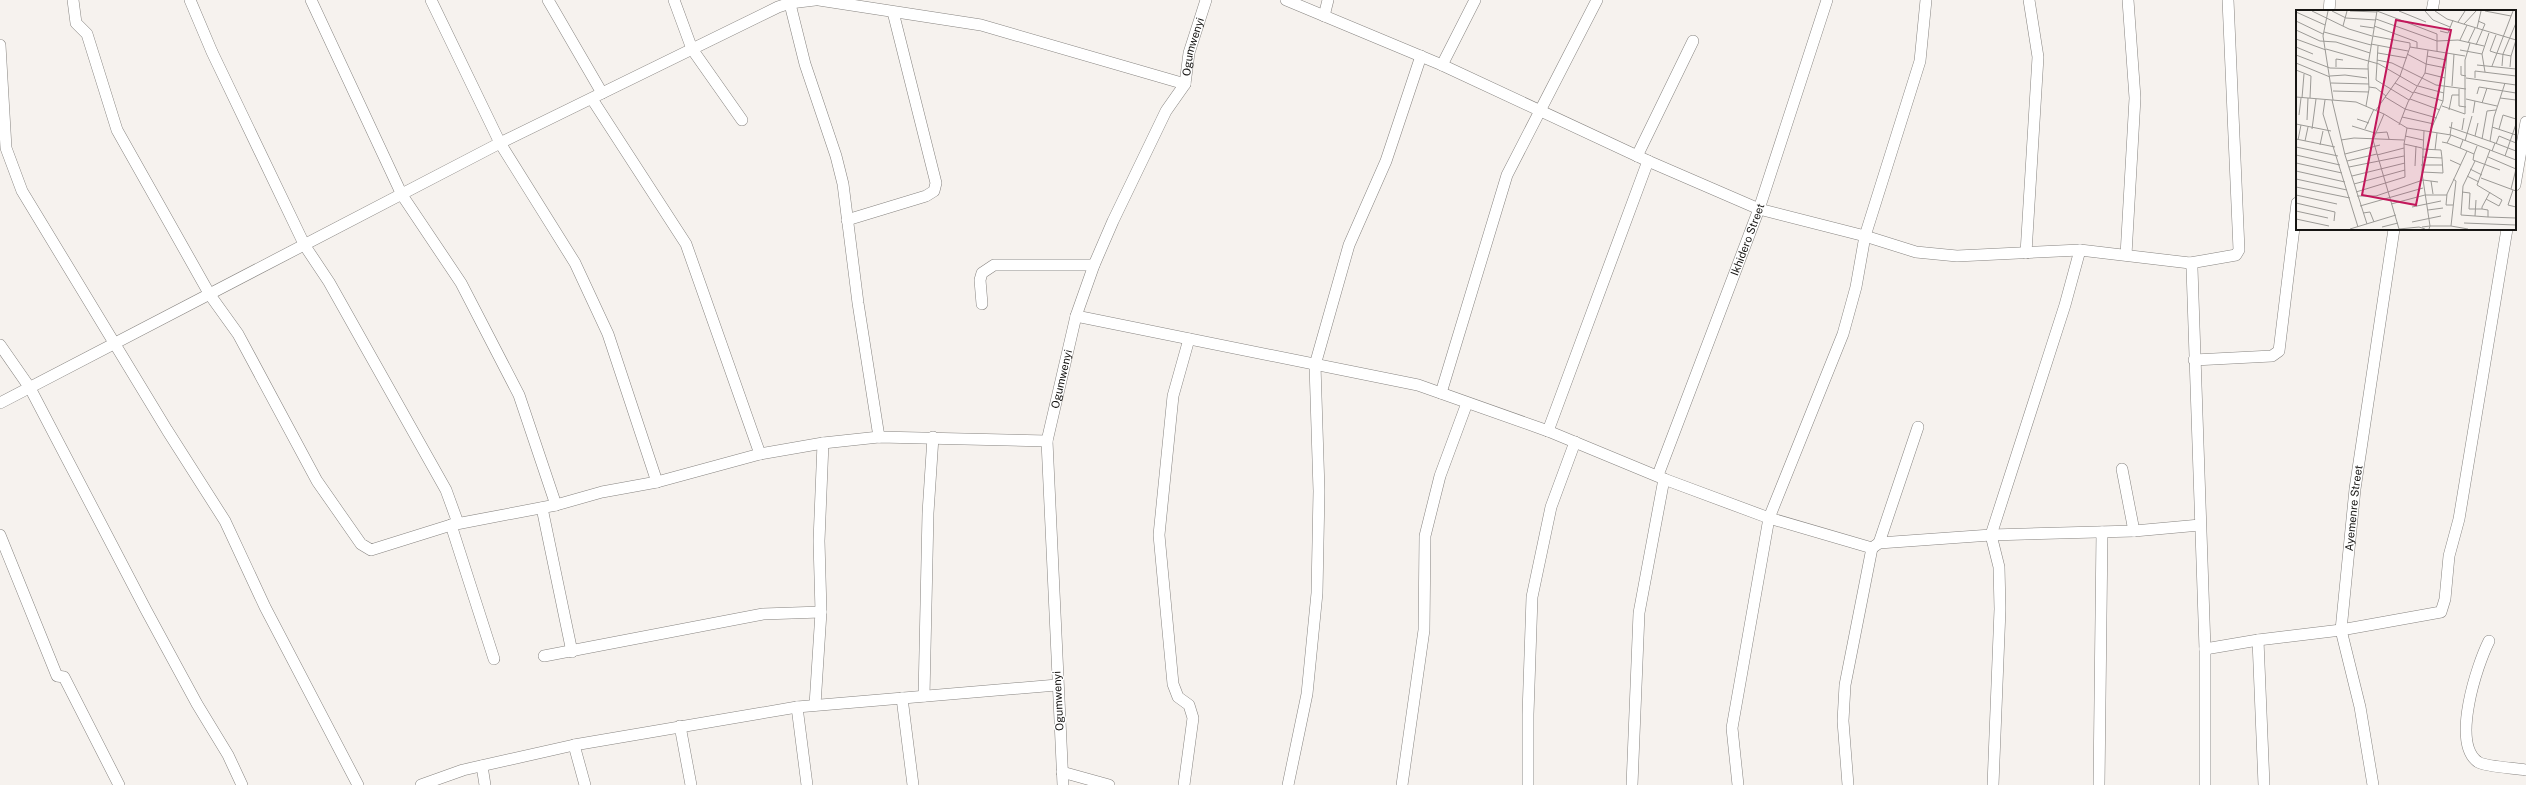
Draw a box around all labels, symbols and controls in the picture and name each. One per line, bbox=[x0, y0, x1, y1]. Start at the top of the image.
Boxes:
inset map bbox=[2296, 10, 2516, 230]
street label: Ogumwenyi bbox=[1180, 16, 1206, 77]
street label: Ikhidero Street bbox=[1728, 202, 1766, 277]
street label: Ogumwenyi bbox=[1049, 348, 1074, 410]
street label: Ayemenre Street bbox=[2343, 464, 2365, 552]
street label: Ogumwenyi bbox=[1050, 671, 1066, 731]

